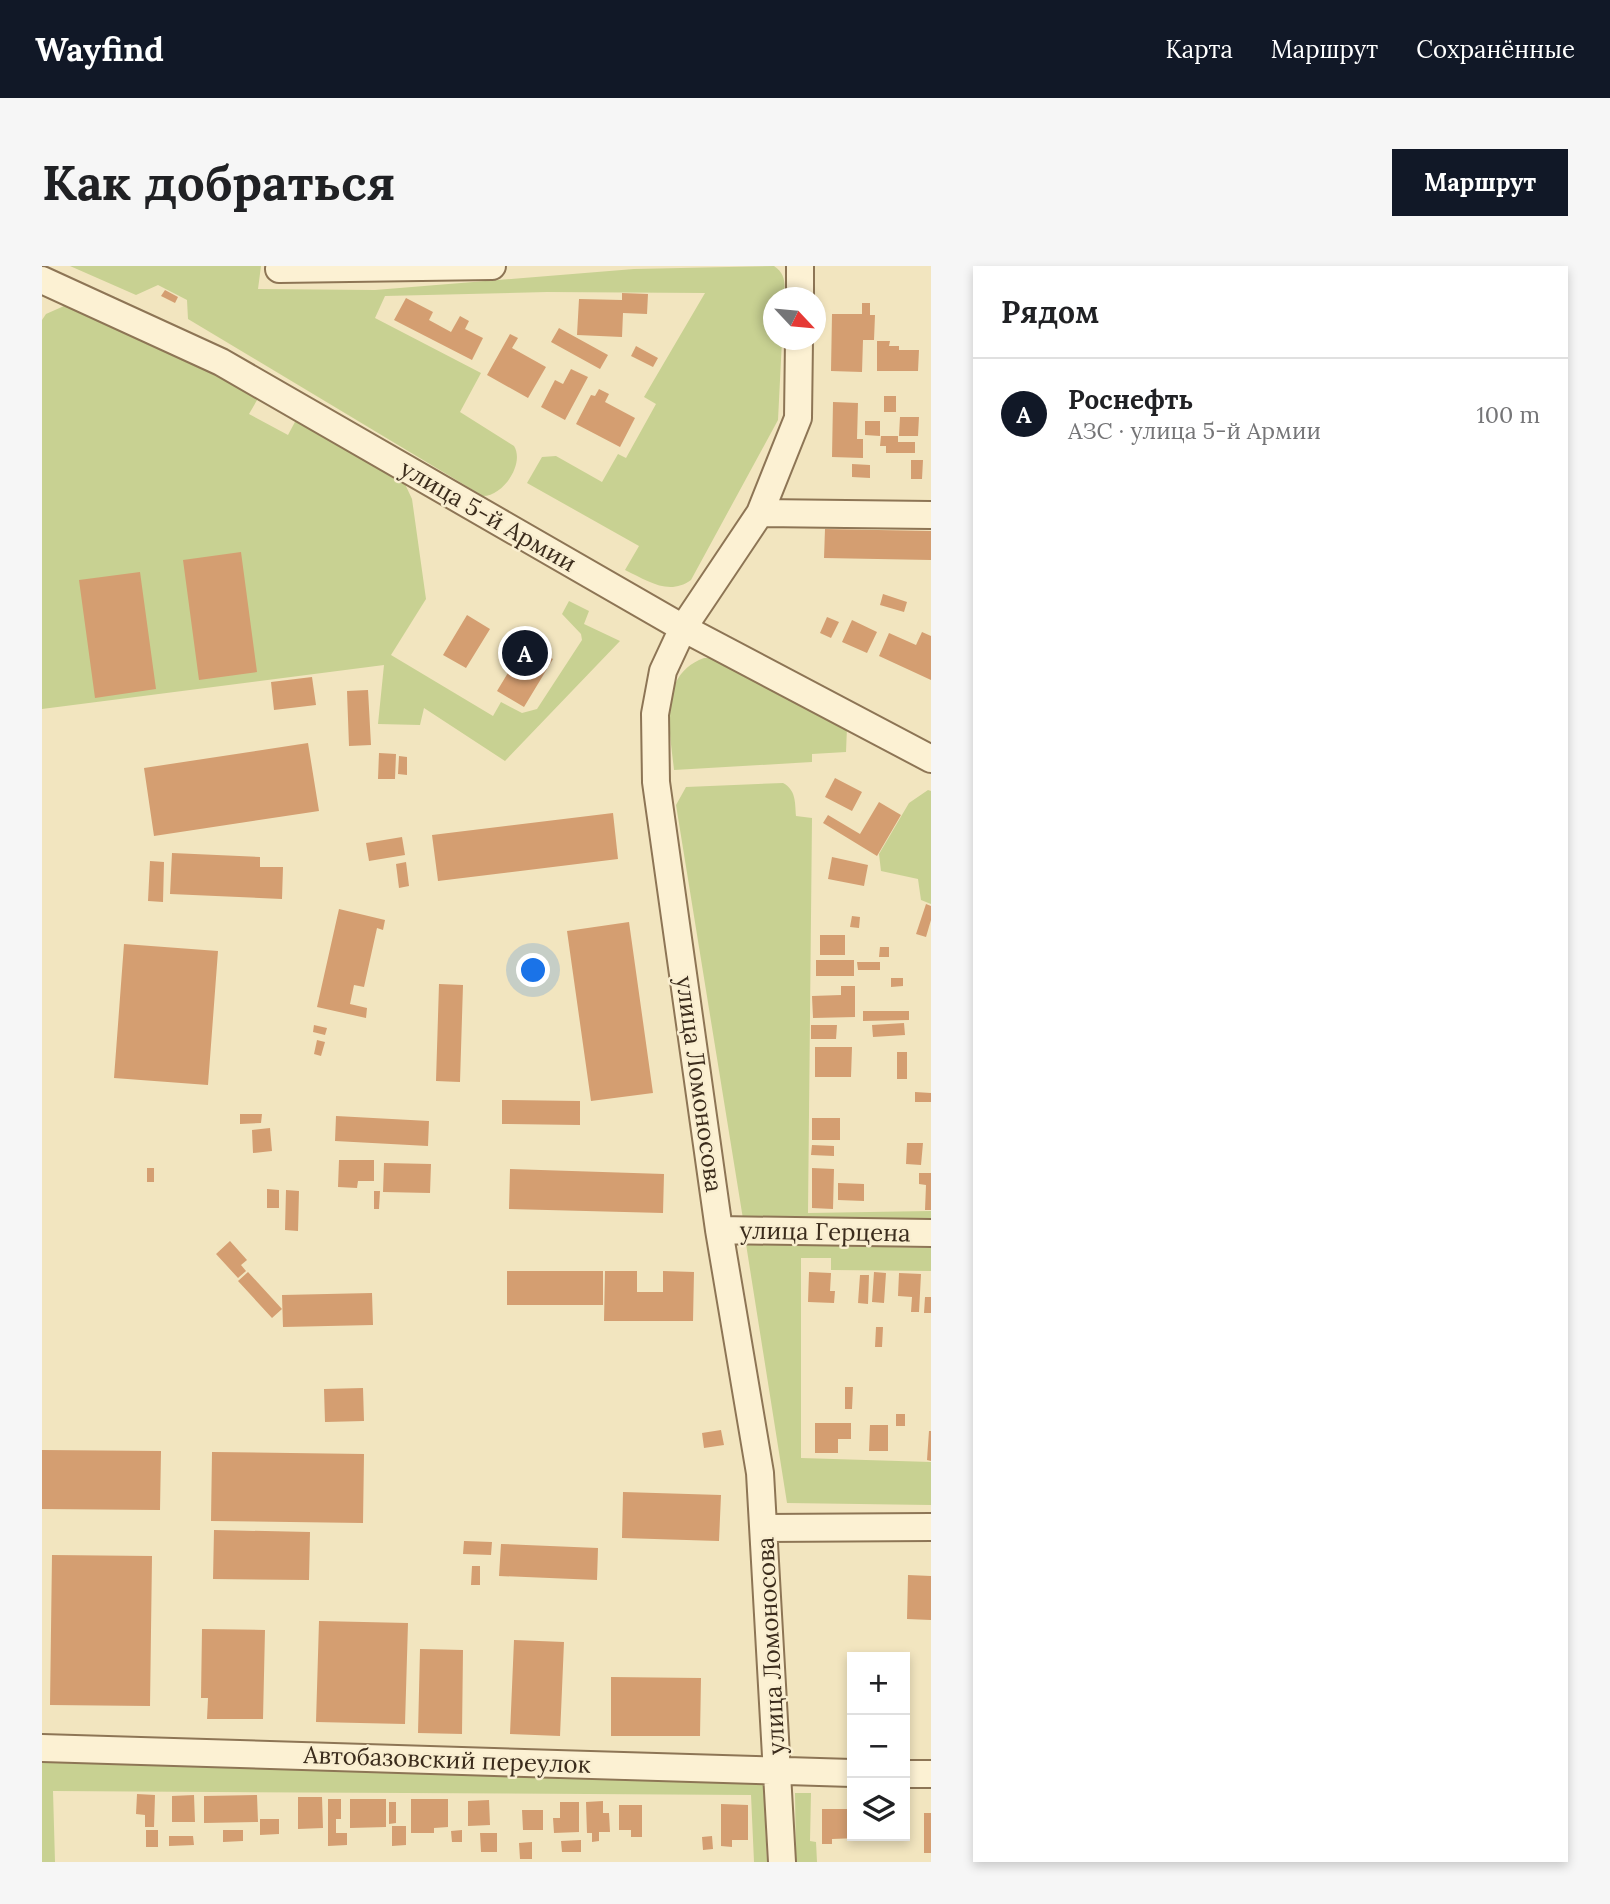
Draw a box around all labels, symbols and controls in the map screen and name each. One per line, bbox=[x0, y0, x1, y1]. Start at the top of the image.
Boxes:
text: Wayfind bbox=[35, 28, 164, 70]
text: Карта bbox=[1165, 34, 1233, 65]
text: Маршрут bbox=[1271, 34, 1378, 65]
text: Сохранённые bbox=[1416, 34, 1575, 65]
button: Маршрут bbox=[1392, 149, 1568, 216]
text: Как добраться bbox=[42, 151, 396, 213]
north arrow bbox=[763, 287, 826, 350]
text: Рядом bbox=[1001, 293, 1099, 331]
text: Роснефть bbox=[1068, 383, 1193, 416]
text: A bbox=[1016, 400, 1032, 429]
text: 100 m bbox=[1476, 400, 1540, 429]
text: АЗС · улица 5-й Армии bbox=[1068, 416, 1321, 445]
street label: улица 5-й Армии bbox=[394, 452, 582, 579]
pin: A bbox=[502, 627, 548, 679]
your location bbox=[516, 953, 550, 987]
street label: улица Ломоносова bbox=[669, 974, 730, 1194]
street label: улица Герцена bbox=[739, 1215, 911, 1248]
street label: улица Ломоносова bbox=[749, 1536, 792, 1756]
map controls bbox=[847, 1652, 910, 1841]
button: + bbox=[847, 1652, 910, 1715]
button: − bbox=[847, 1715, 910, 1778]
street label: Автобазовский переулок bbox=[302, 1739, 591, 1780]
button: layers bbox=[847, 1778, 910, 1841]

